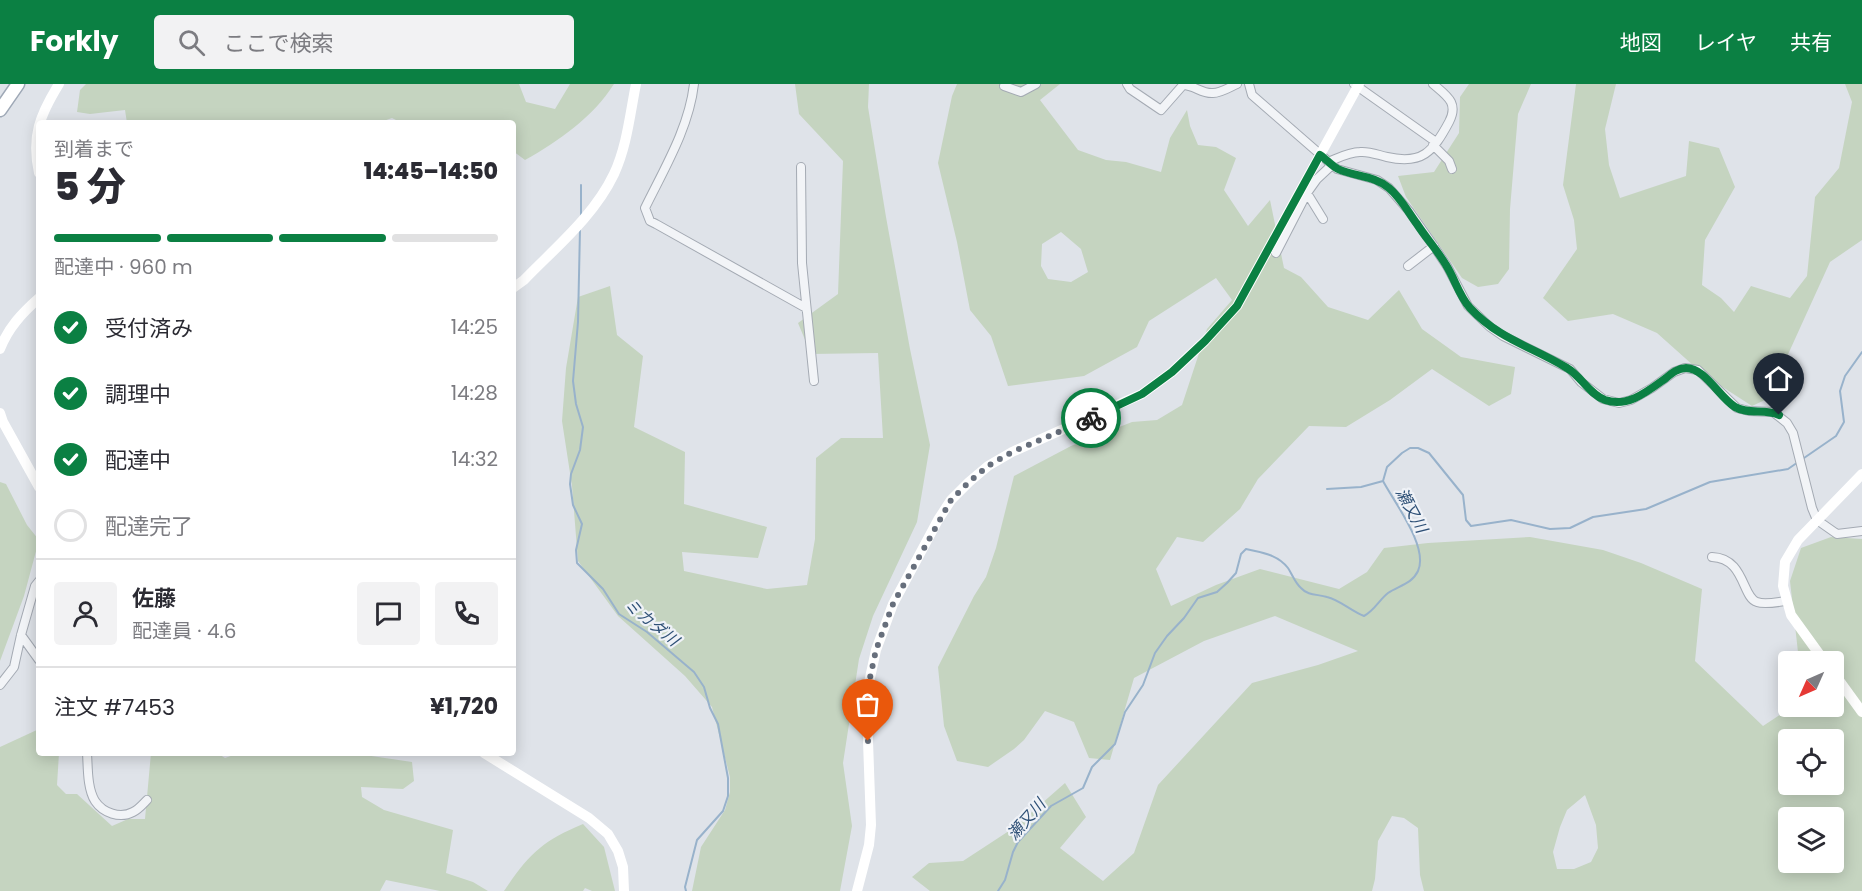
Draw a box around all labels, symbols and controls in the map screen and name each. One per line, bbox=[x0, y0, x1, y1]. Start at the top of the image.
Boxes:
search box bbox=[154, 15, 574, 69]
text: Forkly bbox=[30, 22, 118, 61]
icon: search bbox=[175, 26, 208, 59]
text: ここで検索 bbox=[223, 28, 333, 59]
text: 地図 bbox=[1620, 28, 1662, 57]
text: レイヤ bbox=[1695, 28, 1757, 57]
text: 共有 bbox=[1790, 28, 1832, 57]
text: 到着まで bbox=[54, 135, 134, 163]
text: 14:45–14:50 bbox=[364, 156, 498, 187]
text: 5 分 bbox=[54, 159, 126, 214]
text: 配達中 · 960 m bbox=[54, 253, 193, 281]
icon: check bbox=[54, 311, 87, 344]
text: 受付済み bbox=[105, 313, 193, 344]
text: 14:25 bbox=[451, 313, 498, 341]
pin bbox=[1753, 353, 1804, 415]
icon: home bbox=[1762, 362, 1795, 395]
icon: check bbox=[54, 377, 87, 410]
text: 調理中 bbox=[105, 379, 171, 410]
text: 14:28 bbox=[451, 379, 498, 407]
courier bbox=[1061, 388, 1121, 448]
icon: bike bbox=[1075, 402, 1108, 435]
icon: check bbox=[54, 443, 87, 476]
text: 配達中 bbox=[105, 445, 171, 476]
text: 14:32 bbox=[451, 445, 498, 473]
water label: 瀬又川 bbox=[1390, 484, 1434, 539]
text: 配達完了 bbox=[105, 511, 193, 542]
button: person bbox=[54, 582, 117, 645]
button: chat bbox=[357, 582, 420, 645]
button: phone bbox=[435, 582, 498, 645]
text: 佐藤 bbox=[132, 583, 176, 614]
water label: ミカダ川 bbox=[620, 593, 685, 653]
text: 配達員 · 4.6 bbox=[132, 617, 236, 645]
north arrow bbox=[1778, 651, 1844, 717]
map controls bbox=[1778, 651, 1844, 873]
pin bbox=[842, 679, 893, 741]
icon: bag bbox=[851, 688, 884, 721]
text: ¥1,720 bbox=[430, 691, 498, 722]
text: 注文 #7453 bbox=[54, 692, 175, 723]
button: locate bbox=[1778, 729, 1844, 795]
water label: 瀬又川 bbox=[1002, 792, 1052, 845]
button: layers bbox=[1778, 807, 1844, 873]

